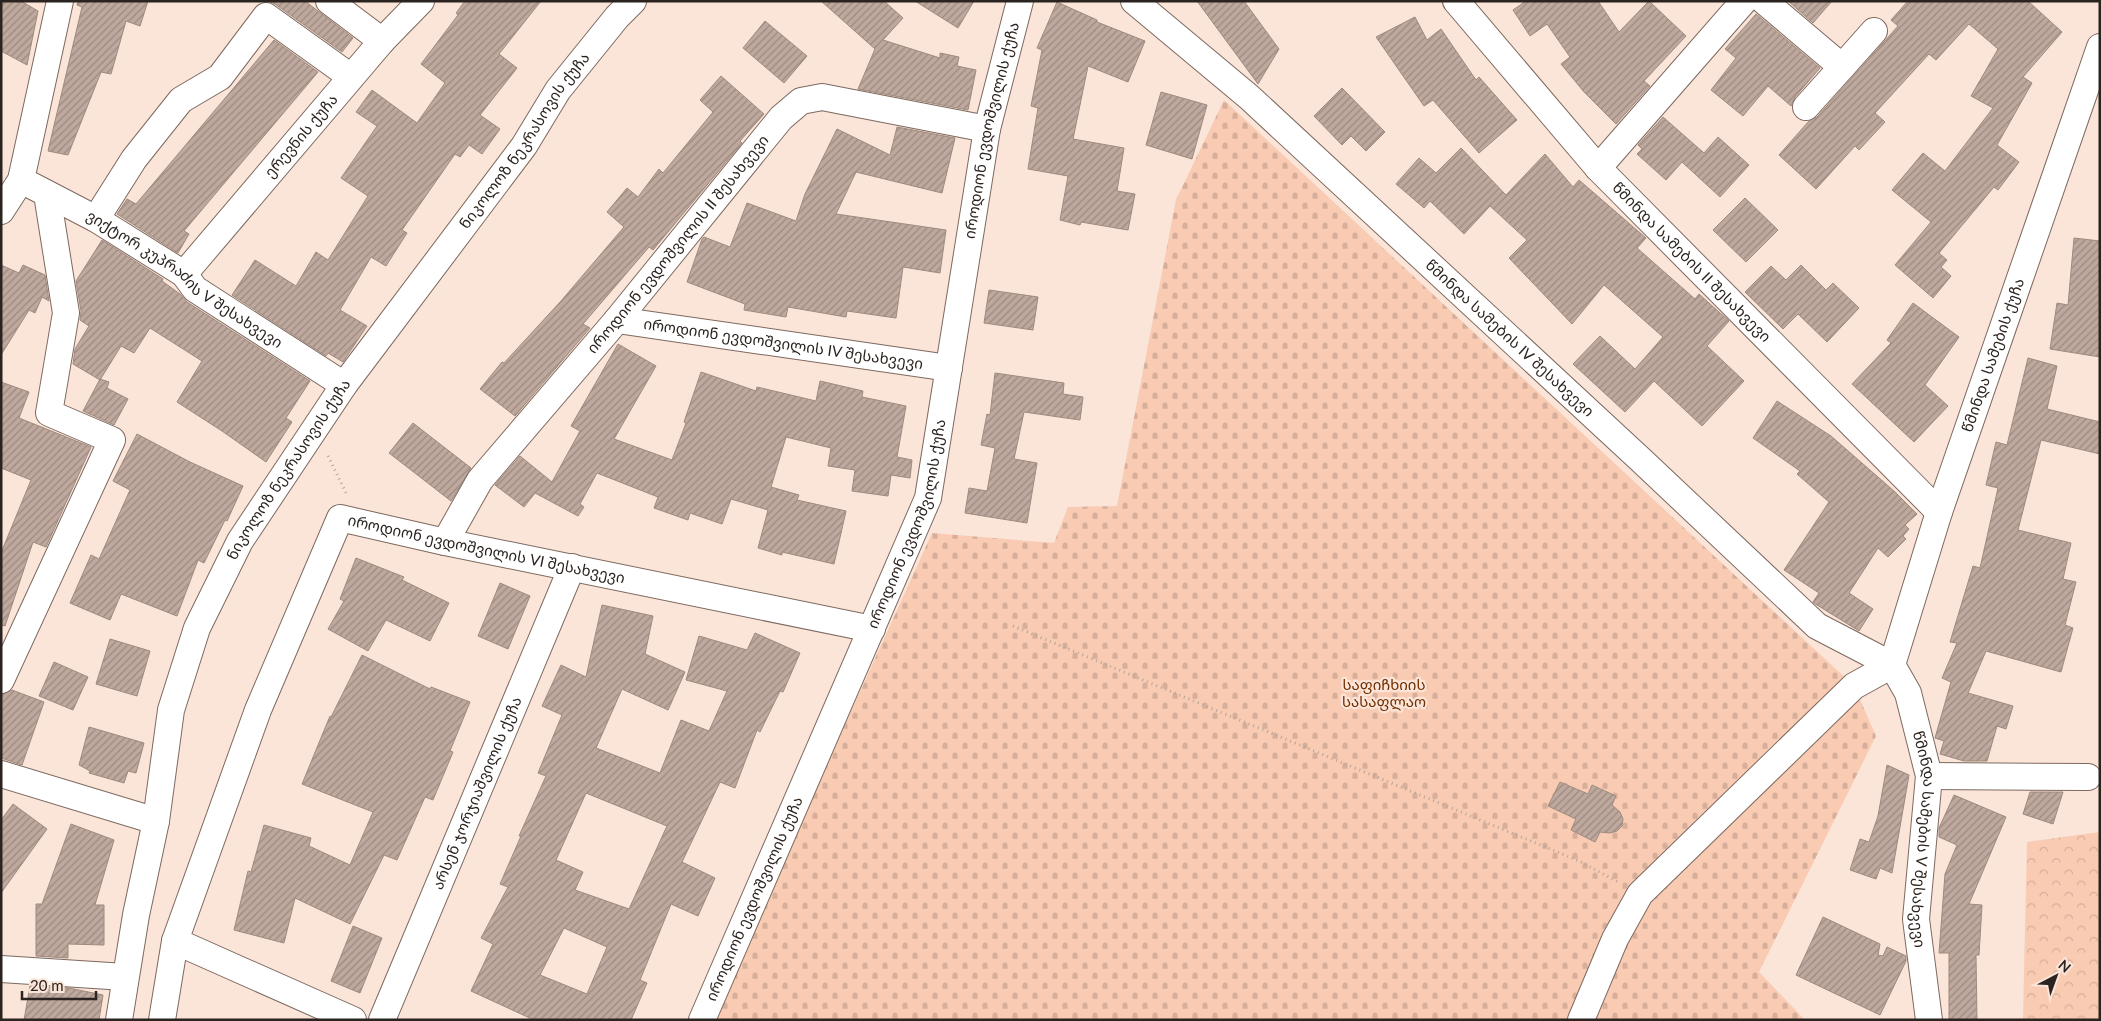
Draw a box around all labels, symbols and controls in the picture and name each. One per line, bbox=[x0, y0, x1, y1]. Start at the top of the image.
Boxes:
street label: იროდიონ ევდოშვილის ქუჩა bbox=[960, 20, 1022, 240]
street label: ნიკოლოზ ნეკრასოვის ქუჩა bbox=[455, 48, 593, 232]
street label: ერევნის ქუჩა bbox=[260, 90, 341, 181]
street label: იროდიონ ევდოშვილის II შესახვევი bbox=[583, 131, 772, 357]
street label: წმინდა სამების II შესახვევი bbox=[1609, 178, 1775, 345]
street label: ვიქტორ კუპრაძის V შესახვევი bbox=[83, 206, 286, 351]
street label: წმინდა სამების IV შესახვევი bbox=[1422, 255, 1598, 420]
street label: წმინდა სამების ქუჩა bbox=[1957, 275, 2027, 434]
street label: იროდიონ ევდოშვილის IV შესახვევი bbox=[642, 314, 924, 372]
street label: ნიკოლოზ ნეკრასოვის ქუჩა bbox=[222, 375, 354, 562]
street label: იროდიონ ევდოშვილის ქუჩა bbox=[863, 418, 948, 631]
street label: იროდიონ ევდოშვილის VI შესახვევი bbox=[346, 510, 627, 586]
park label: საფიჩხიის სასაფლაო bbox=[1342, 675, 1426, 711]
street label: არსენ ჯორჯიაშვილის ქუჩა bbox=[428, 694, 525, 892]
street label: წმინდა სამების V შესახვევი bbox=[1907, 729, 1939, 949]
street label: იროდიონ ევდოშვილის ქუჩა bbox=[701, 793, 806, 1004]
north arrow bbox=[2031, 951, 2081, 1001]
text: N bbox=[2055, 956, 2075, 976]
scale bar bbox=[22, 968, 96, 1000]
text: 20 m bbox=[30, 976, 64, 994]

